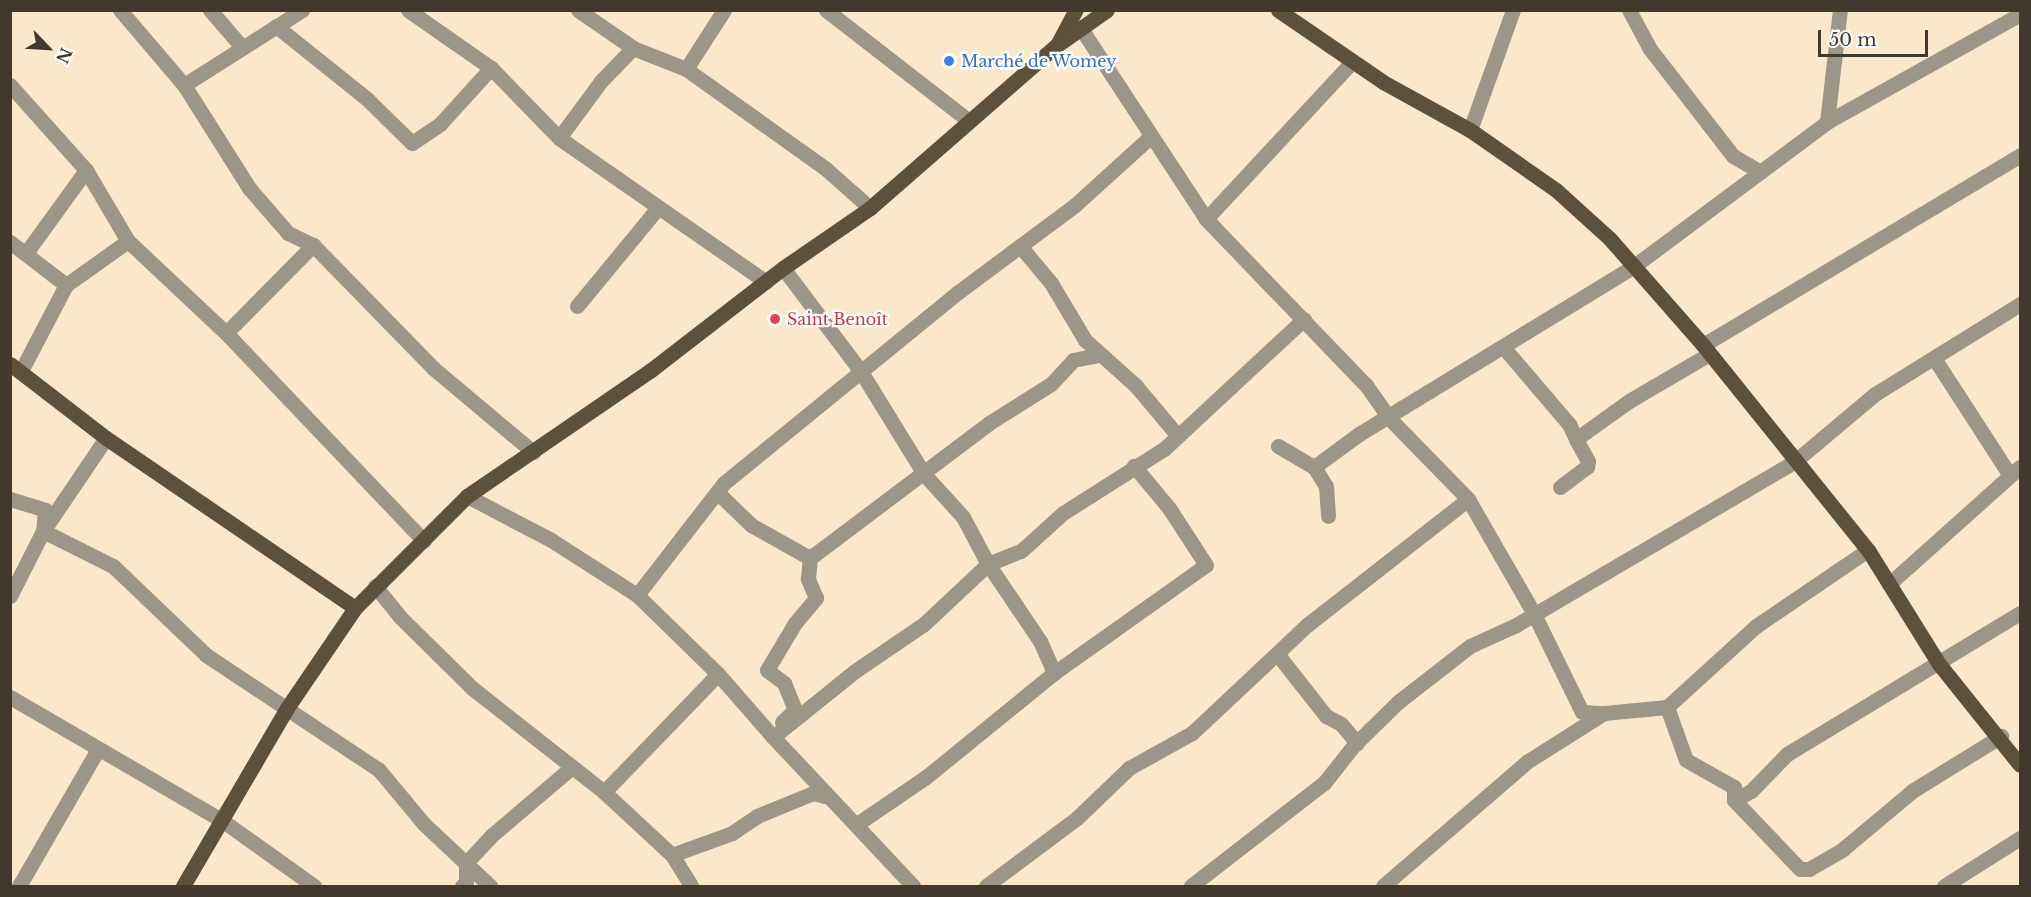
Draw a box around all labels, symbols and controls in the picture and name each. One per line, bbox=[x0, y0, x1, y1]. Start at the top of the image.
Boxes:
north arrow bbox=[18, 18, 78, 78]
scale bar bbox=[1821, 18, 1930, 56]
text: 50 m bbox=[1829, 29, 1877, 51]
text: N bbox=[52, 45, 77, 67]
place label: Marché de Womey bbox=[961, 51, 1117, 71]
marker: Marché de Womey bbox=[942, 54, 956, 68]
place label: Saint Benoît bbox=[787, 309, 888, 329]
marker: Saint Benoît bbox=[768, 312, 782, 326]

